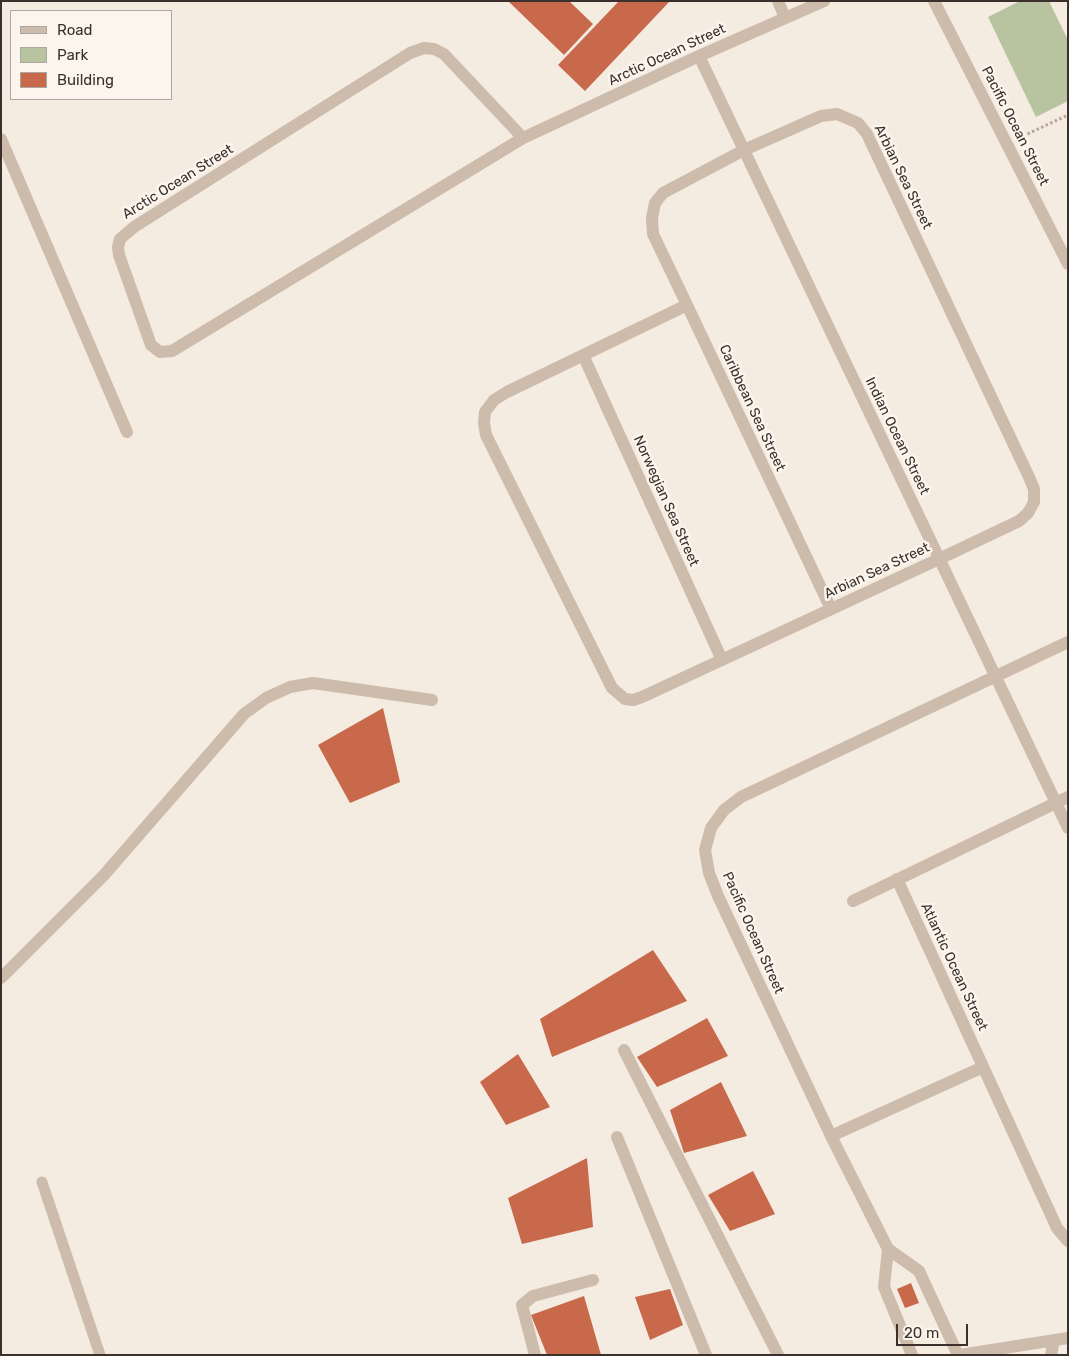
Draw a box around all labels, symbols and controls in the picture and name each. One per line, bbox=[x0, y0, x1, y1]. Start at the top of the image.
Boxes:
legend bbox=[10, 10, 172, 100]
street label: Arctic Ocean Street bbox=[606, 20, 728, 90]
text: Road bbox=[57, 21, 93, 39]
text: Park bbox=[57, 46, 88, 64]
street label: Pacific Ocean Street bbox=[978, 64, 1052, 188]
text: Building bbox=[57, 71, 114, 89]
street label: Arbian Sea Street bbox=[870, 122, 936, 232]
street label: Arctic Ocean Street bbox=[119, 141, 237, 223]
street label: Caribbean Sea Street bbox=[715, 342, 789, 474]
street label: Indian Ocean Street bbox=[861, 374, 933, 498]
street label: Norwegian Sea Street bbox=[630, 433, 702, 569]
street label: Arbian Sea Street bbox=[822, 539, 932, 603]
street label: Pacific Ocean Street bbox=[719, 869, 787, 997]
street label: Atlantic Ocean Street bbox=[917, 900, 991, 1034]
scale bar bbox=[899, 1314, 972, 1346]
text: 20 m bbox=[904, 1324, 939, 1342]

